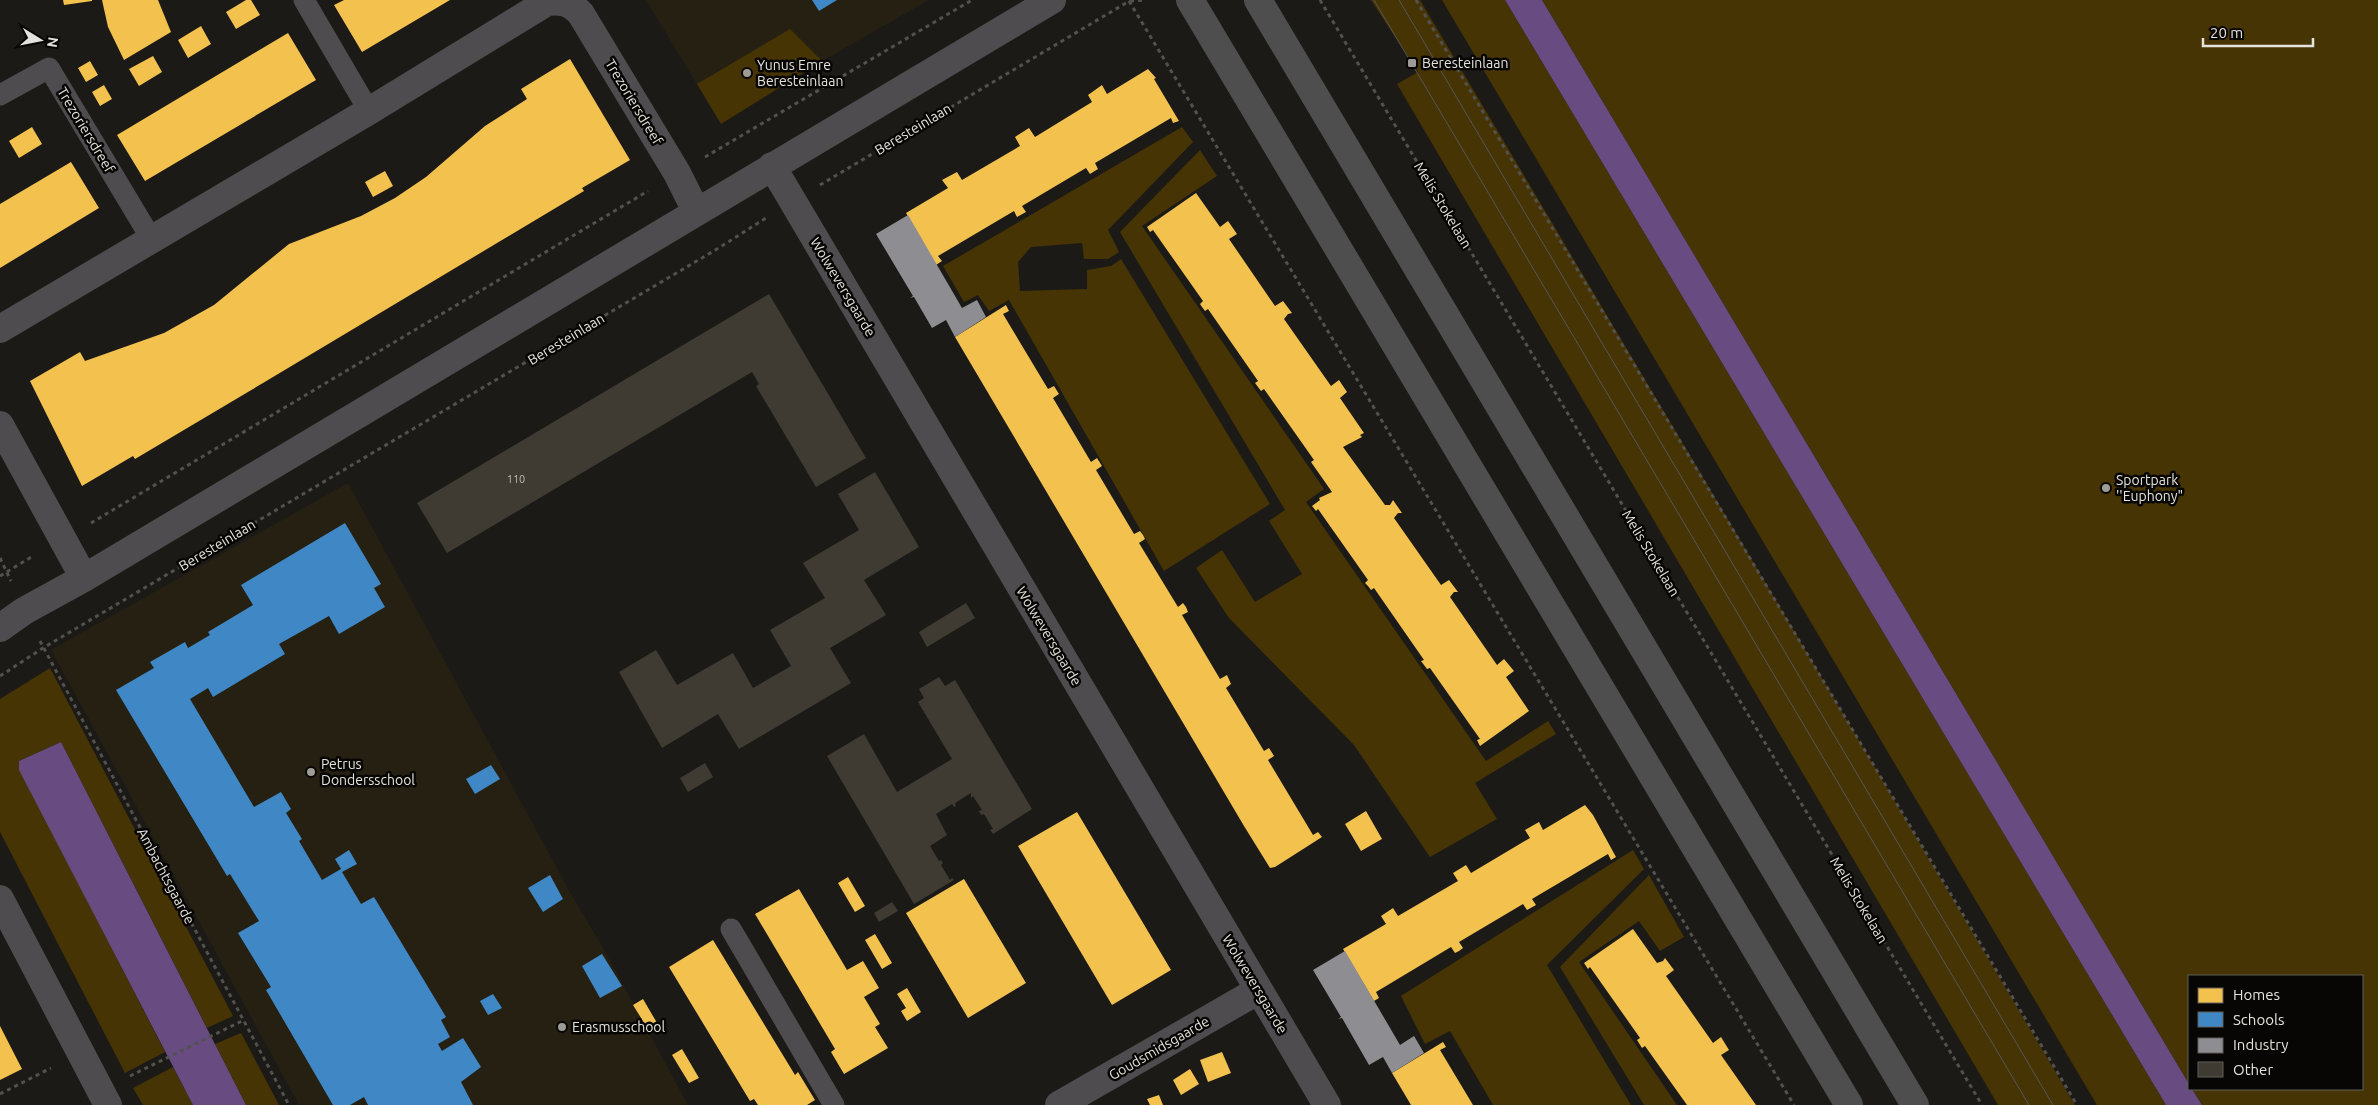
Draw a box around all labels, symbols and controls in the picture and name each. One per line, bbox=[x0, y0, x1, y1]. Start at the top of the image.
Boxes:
north arrow bbox=[15, 15, 65, 65]
scale bar bbox=[2203, 15, 2313, 47]
text: 20 m bbox=[2210, 24, 2243, 41]
text: N bbox=[44, 36, 62, 49]
place label: Beresteinlaan bbox=[1422, 55, 1508, 71]
street label: Trezoriersdreef bbox=[602, 56, 666, 148]
place label: Yunus Emre Beresteinlaan bbox=[757, 57, 843, 89]
marker: Beresteinlaan bbox=[1406, 57, 1418, 69]
marker: Yunus Emre Beresteinlaan bbox=[741, 67, 753, 79]
street label: Trezoriersdreef bbox=[54, 84, 118, 176]
street label: Beresteinlaan bbox=[872, 100, 954, 158]
street label: Melis Stokelaan bbox=[1411, 159, 1475, 251]
street label: Wolweversgaarde bbox=[807, 235, 879, 339]
street label: Beresteinlaan bbox=[525, 310, 607, 368]
place label: Sportpark ''Euphony" bbox=[2116, 472, 2183, 504]
house number: 110 bbox=[507, 473, 525, 485]
marker: Sportpark ''Euphony" bbox=[2100, 482, 2112, 494]
street label: Melis Stokelaan bbox=[1619, 507, 1683, 599]
street label: Beresteinlaan bbox=[176, 516, 258, 574]
street label: Wolweversgaarde bbox=[1013, 584, 1085, 688]
place label: Petrus Dondersschool bbox=[321, 756, 415, 788]
marker: Petrus Dondersschool bbox=[305, 766, 317, 778]
street label: Ambachtsgaarde bbox=[134, 825, 198, 927]
street label: Melis Stokelaan bbox=[1827, 854, 1891, 946]
street label: Wolweversgaarde bbox=[1219, 932, 1291, 1036]
legend bbox=[2188, 975, 2363, 1090]
text: Homes bbox=[2233, 986, 2280, 1003]
text: Schools bbox=[2233, 1011, 2284, 1028]
street label: Goudsmidsgaarde bbox=[1106, 1013, 1212, 1083]
place label: Erasmusschool bbox=[572, 1019, 666, 1035]
marker: Erasmusschool bbox=[556, 1021, 568, 1033]
text: Industry bbox=[2233, 1036, 2288, 1053]
text: Other bbox=[2233, 1061, 2273, 1078]

